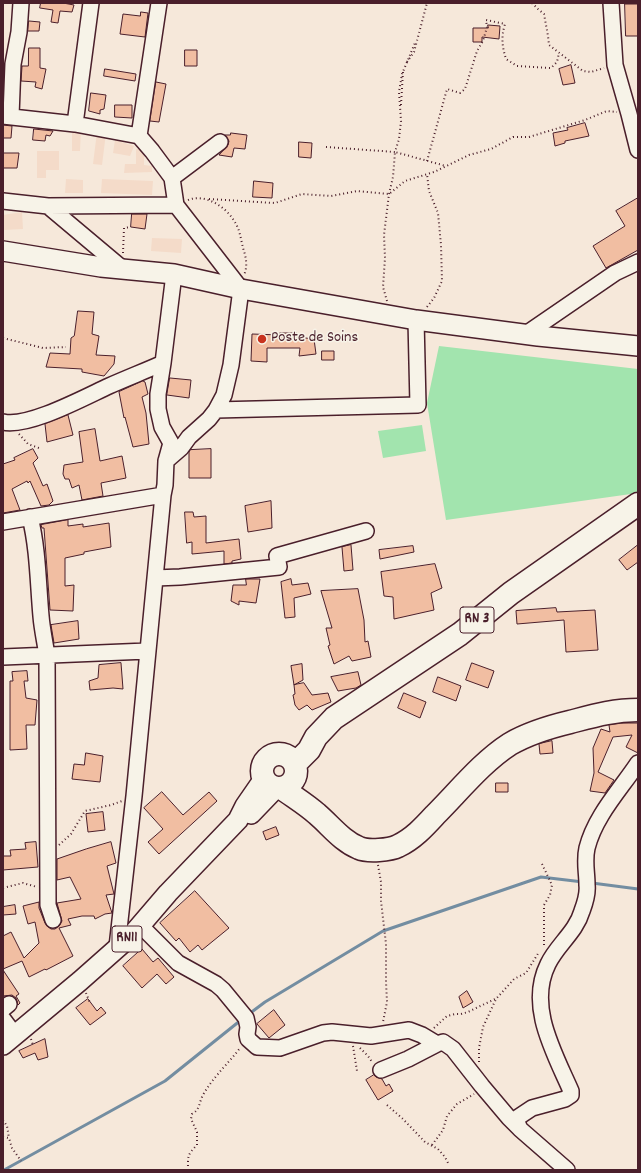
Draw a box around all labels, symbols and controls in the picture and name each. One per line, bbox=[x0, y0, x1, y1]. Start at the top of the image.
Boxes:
place label: Poste de Soins bbox=[271, 329, 358, 349]
marker: Poste de Soins bbox=[256, 333, 268, 345]
road number: RN 3 bbox=[460, 607, 494, 633]
road number: RN11 bbox=[112, 926, 142, 952]

